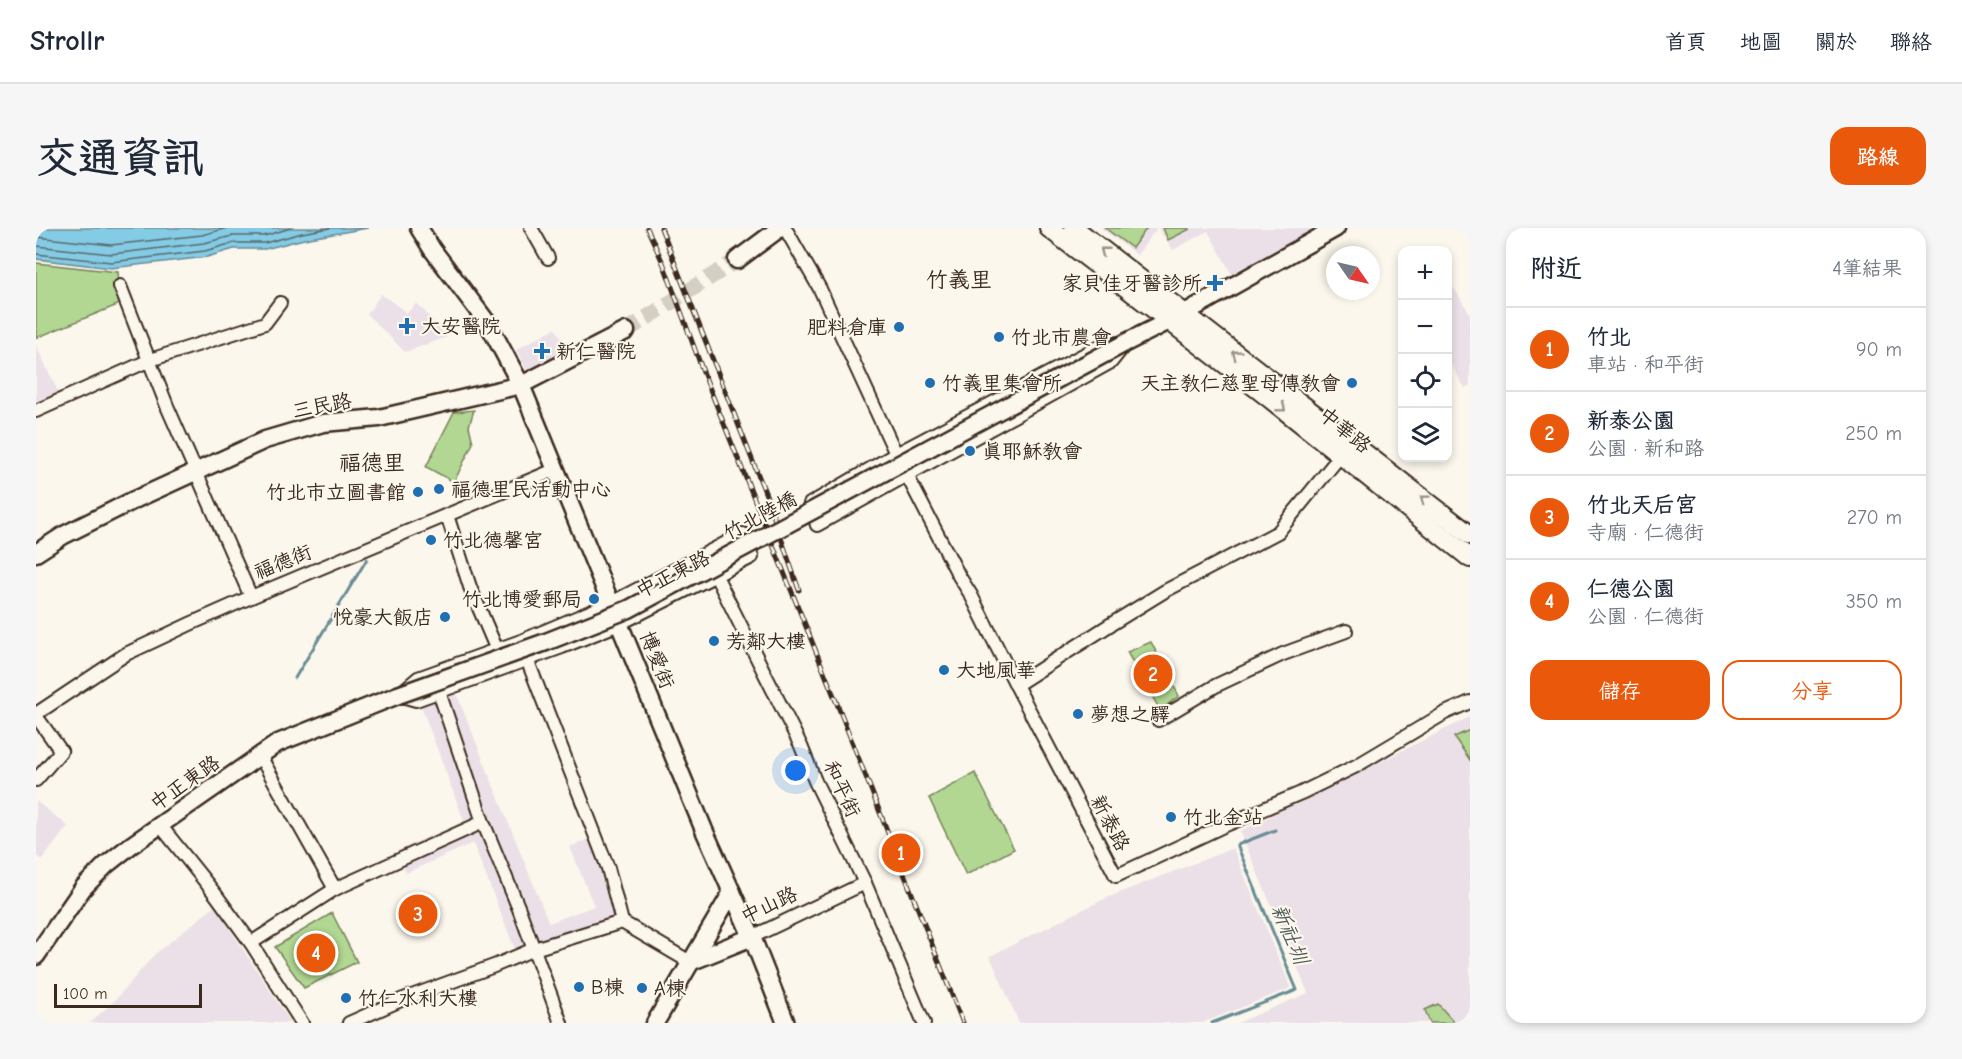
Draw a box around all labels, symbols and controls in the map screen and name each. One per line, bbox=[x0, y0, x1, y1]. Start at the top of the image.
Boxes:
text: Strollr bbox=[30, 25, 104, 57]
text: 首頁 bbox=[1665, 30, 1707, 54]
text: 地圖 bbox=[1740, 30, 1782, 54]
text: 關於 bbox=[1815, 30, 1857, 54]
text: 聯絡 bbox=[1890, 30, 1932, 54]
button: 路線 bbox=[1830, 127, 1926, 185]
text: 交通資訊 bbox=[36, 134, 204, 183]
north arrow bbox=[1326, 246, 1380, 300]
map controls bbox=[1398, 246, 1452, 462]
button: + bbox=[1398, 246, 1452, 300]
one-way arrow bbox=[1099, 248, 1110, 259]
text: 附近 bbox=[1530, 254, 1582, 284]
text: 4筆結果 bbox=[1832, 257, 1902, 280]
district label: 竹義里 bbox=[926, 267, 992, 293]
place label: 家貝佳牙醫診所 bbox=[1062, 272, 1202, 295]
marker: 家貝佳牙醫診所 bbox=[1206, 274, 1224, 292]
button: − bbox=[1398, 300, 1452, 354]
place label: 大安醫院 bbox=[421, 315, 501, 338]
place label: 肥料倉庫 bbox=[807, 316, 887, 339]
marker: 大安醫院 bbox=[398, 317, 416, 335]
marker: 肥料倉庫 bbox=[892, 320, 906, 334]
text: 竹北 bbox=[1587, 324, 1631, 350]
place label: 竹北市農會 bbox=[1011, 326, 1112, 349]
marker: 竹北市農會 bbox=[992, 330, 1006, 344]
text: 1 bbox=[1546, 338, 1553, 361]
text: 90 m bbox=[1856, 338, 1902, 361]
place label: 新仁醫院 bbox=[556, 340, 636, 363]
marker: 新仁醫院 bbox=[533, 342, 551, 360]
one-way arrow bbox=[1232, 351, 1243, 362]
text: 車站 · 和平街 bbox=[1587, 353, 1704, 376]
button: locate bbox=[1398, 354, 1452, 408]
place label: 竹義里集會所 bbox=[942, 372, 1062, 395]
place label: 天主教仁慈聖母傳教會 bbox=[1140, 372, 1341, 395]
marker: 竹義里集會所 bbox=[923, 376, 937, 390]
marker: 天主教仁慈聖母傳教會 bbox=[1345, 376, 1359, 390]
street label: 三民路 bbox=[290, 389, 355, 423]
one-way arrow bbox=[1275, 401, 1286, 412]
street label: 中華路 bbox=[1314, 402, 1376, 458]
button: layers bbox=[1398, 408, 1452, 462]
text: 新泰公園 bbox=[1587, 408, 1675, 434]
text: 2 bbox=[1545, 422, 1554, 445]
text: 250 m bbox=[1845, 422, 1902, 445]
text: 公園 · 新和路 bbox=[1587, 437, 1704, 460]
place label: 真耶穌教會 bbox=[982, 440, 1083, 463]
marker: 真耶穌教會 bbox=[963, 444, 977, 458]
district label: 福德里 bbox=[339, 450, 405, 476]
place label: 福德里民活動中心 bbox=[451, 478, 611, 501]
place label: 竹北市立圖書館 bbox=[266, 481, 406, 504]
marker: 福德里民活動中心 bbox=[432, 482, 446, 496]
marker: 竹北市立圖書館 bbox=[411, 485, 425, 499]
street label: 竹北陸橋 bbox=[719, 487, 801, 545]
text: 竹北天后宮 bbox=[1587, 492, 1697, 518]
one-way arrow bbox=[1419, 496, 1430, 507]
text: 3 bbox=[1545, 506, 1554, 529]
text: 270 m bbox=[1847, 506, 1902, 529]
text: 寺廟 · 仁德街 bbox=[1587, 521, 1704, 544]
place label: 竹北德馨宮 bbox=[443, 529, 543, 552]
marker: 竹北德馨宮 bbox=[424, 533, 438, 547]
street label: 福德街 bbox=[251, 540, 315, 584]
street label: 中正東路 bbox=[632, 545, 715, 602]
text: 仁德公園 bbox=[1587, 576, 1675, 602]
place label: 竹北博愛郵局 bbox=[462, 588, 582, 611]
text: 4 bbox=[1545, 590, 1554, 613]
text: 350 m bbox=[1846, 590, 1902, 613]
marker: 竹北博愛郵局 bbox=[587, 592, 601, 606]
text: 公園 · 仁德街 bbox=[1587, 605, 1704, 628]
place label: 悅豪大飯店 bbox=[333, 606, 433, 629]
marker: 悅豪大飯店 bbox=[438, 610, 452, 624]
street label: 博愛街 bbox=[635, 628, 679, 692]
place label: 芳鄰大樓 bbox=[726, 630, 806, 653]
marker: 芳鄰大樓 bbox=[707, 634, 721, 648]
pin: 2 bbox=[1134, 652, 1172, 696]
place label: 大地風華 bbox=[956, 659, 1036, 682]
button: 儲存 bbox=[1530, 660, 1710, 720]
button: 分享 bbox=[1722, 660, 1902, 720]
marker: 大地風華 bbox=[937, 663, 951, 677]
place label: 夢想之驛 bbox=[1090, 703, 1170, 726]
marker: 夢想之驛 bbox=[1071, 707, 1085, 721]
street label: 中正東路 bbox=[146, 750, 225, 815]
your location bbox=[781, 756, 810, 785]
street label: 和平街 bbox=[819, 757, 865, 821]
street label: 新泰路 bbox=[1086, 791, 1135, 856]
place label: 竹北金站 bbox=[1183, 806, 1263, 829]
marker: 竹北金站 bbox=[1164, 810, 1178, 824]
pin: 1 bbox=[882, 830, 920, 876]
street label: 中山路 bbox=[737, 881, 802, 928]
pin: 3 bbox=[398, 892, 437, 936]
water label: 新社圳 bbox=[1267, 900, 1314, 970]
pin: 4 bbox=[296, 930, 336, 976]
place label: B棟 bbox=[591, 976, 624, 999]
place label: A棟 bbox=[654, 977, 687, 1000]
marker: B棟 bbox=[572, 980, 586, 994]
scale bar bbox=[54, 981, 202, 1008]
marker: A棟 bbox=[635, 981, 649, 995]
text: 100 m bbox=[63, 985, 107, 1003]
place label: 竹仁水利大樓 bbox=[358, 987, 478, 1010]
marker: 竹仁水利大樓 bbox=[339, 991, 353, 1005]

